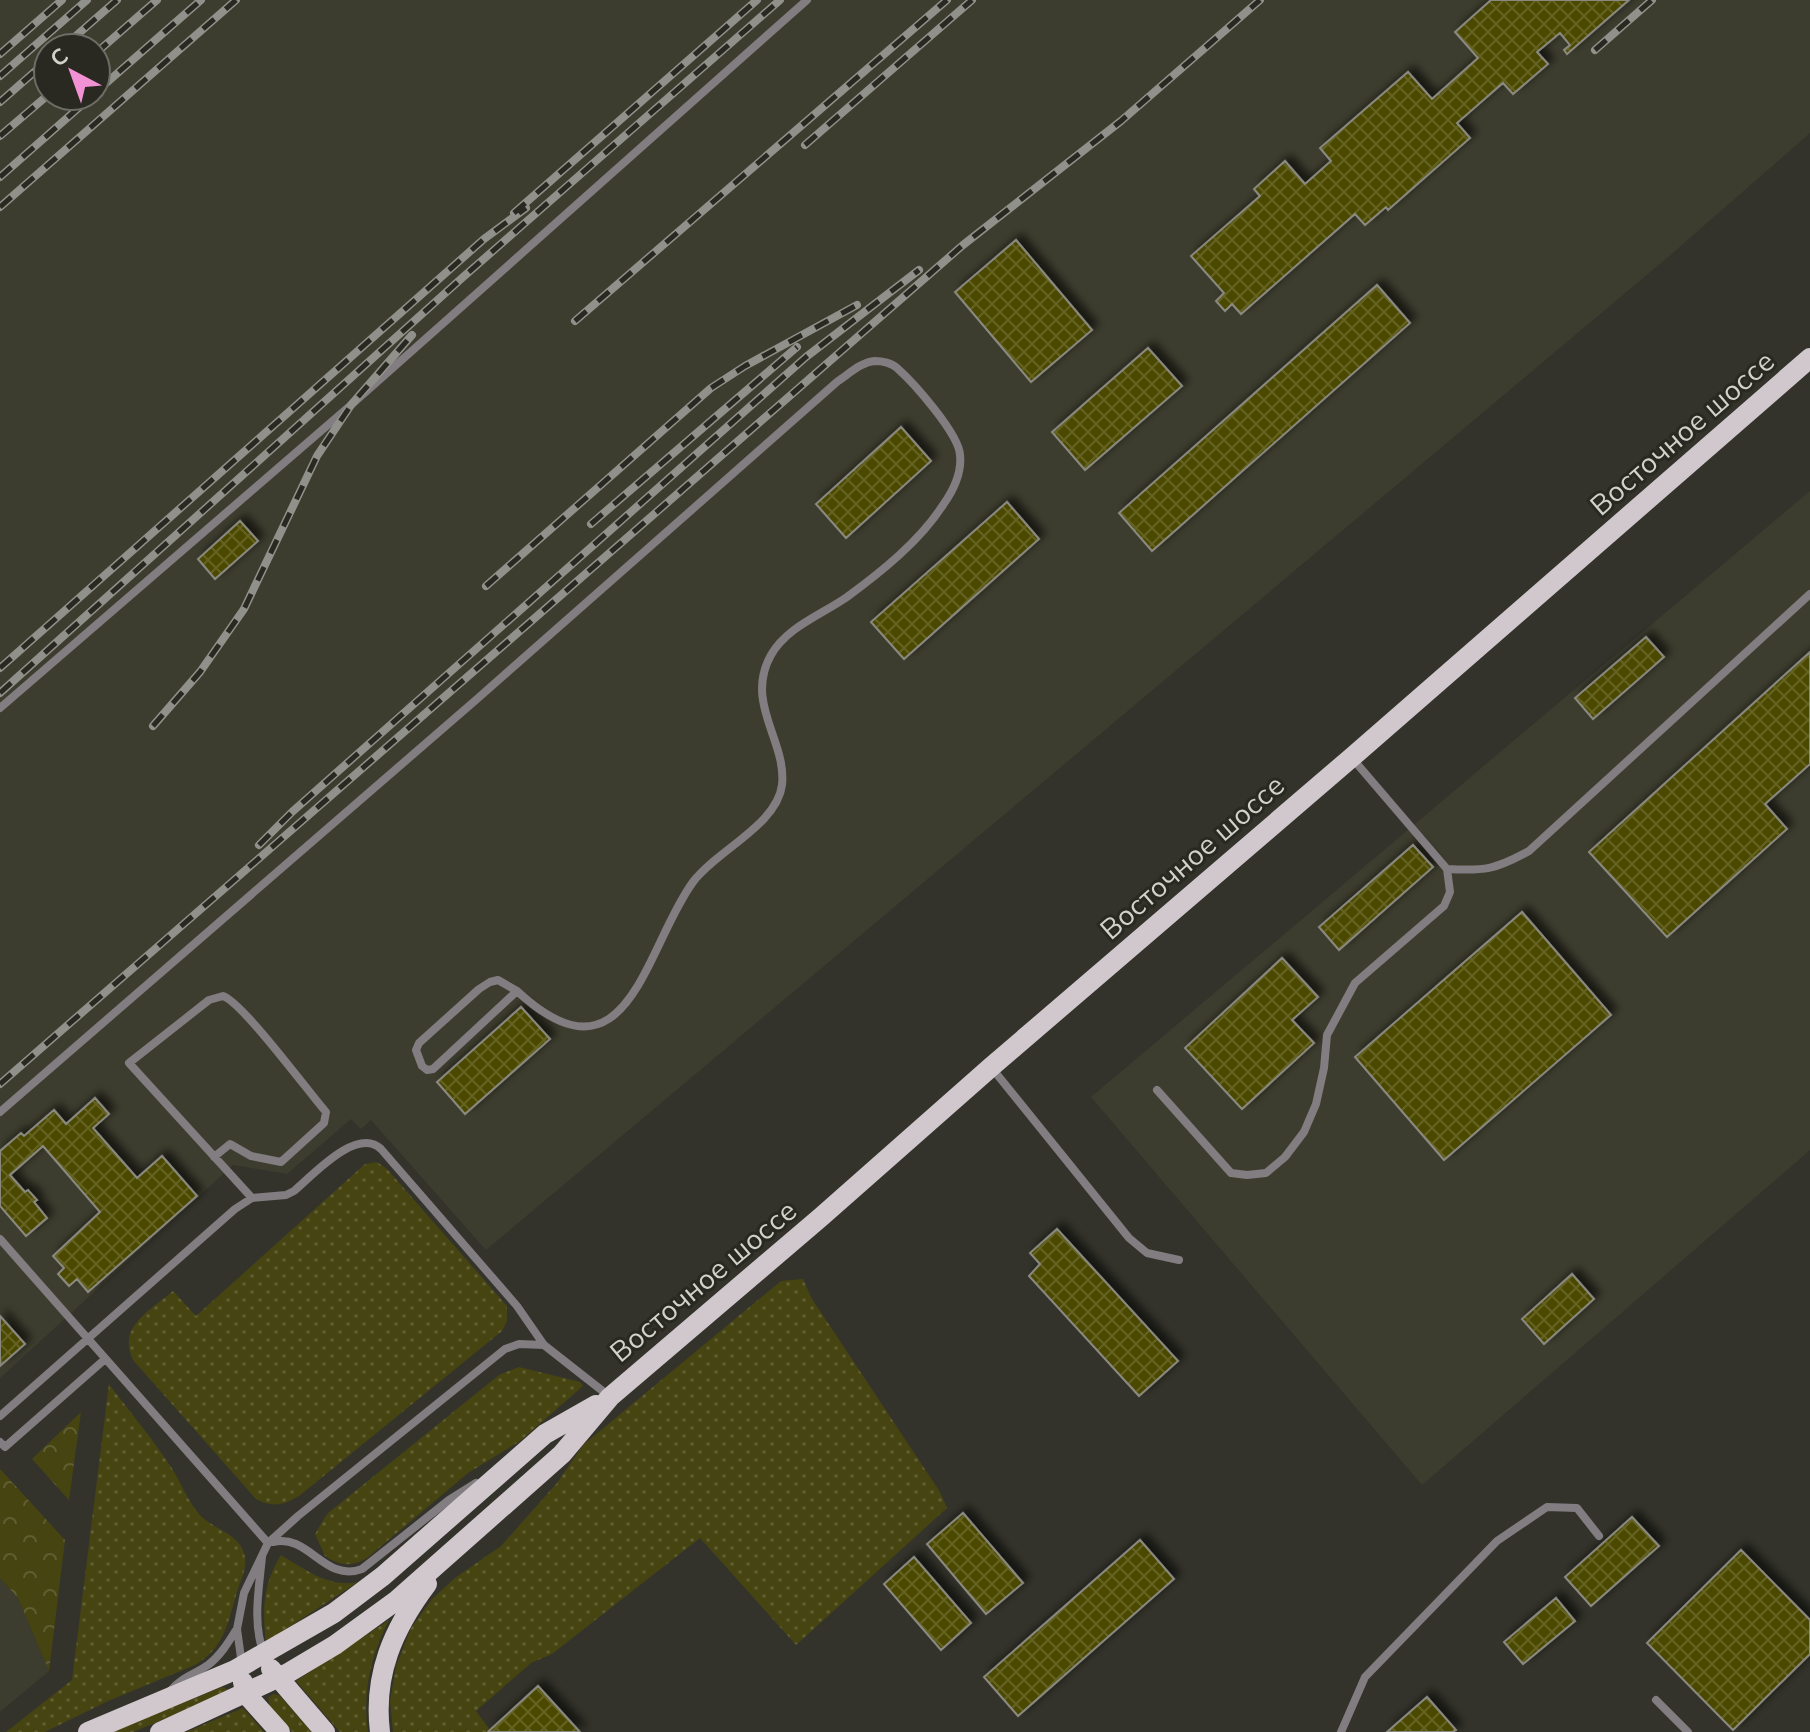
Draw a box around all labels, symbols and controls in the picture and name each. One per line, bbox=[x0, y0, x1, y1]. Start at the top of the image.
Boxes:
north arrow bbox=[32, 32, 112, 112]
text: С bbox=[44, 41, 74, 72]
street label: Восточное шоссе bbox=[1582, 343, 1781, 522]
street label: Восточное шоссе bbox=[1092, 767, 1291, 946]
street label: Восточное шоссе bbox=[602, 1192, 803, 1369]

